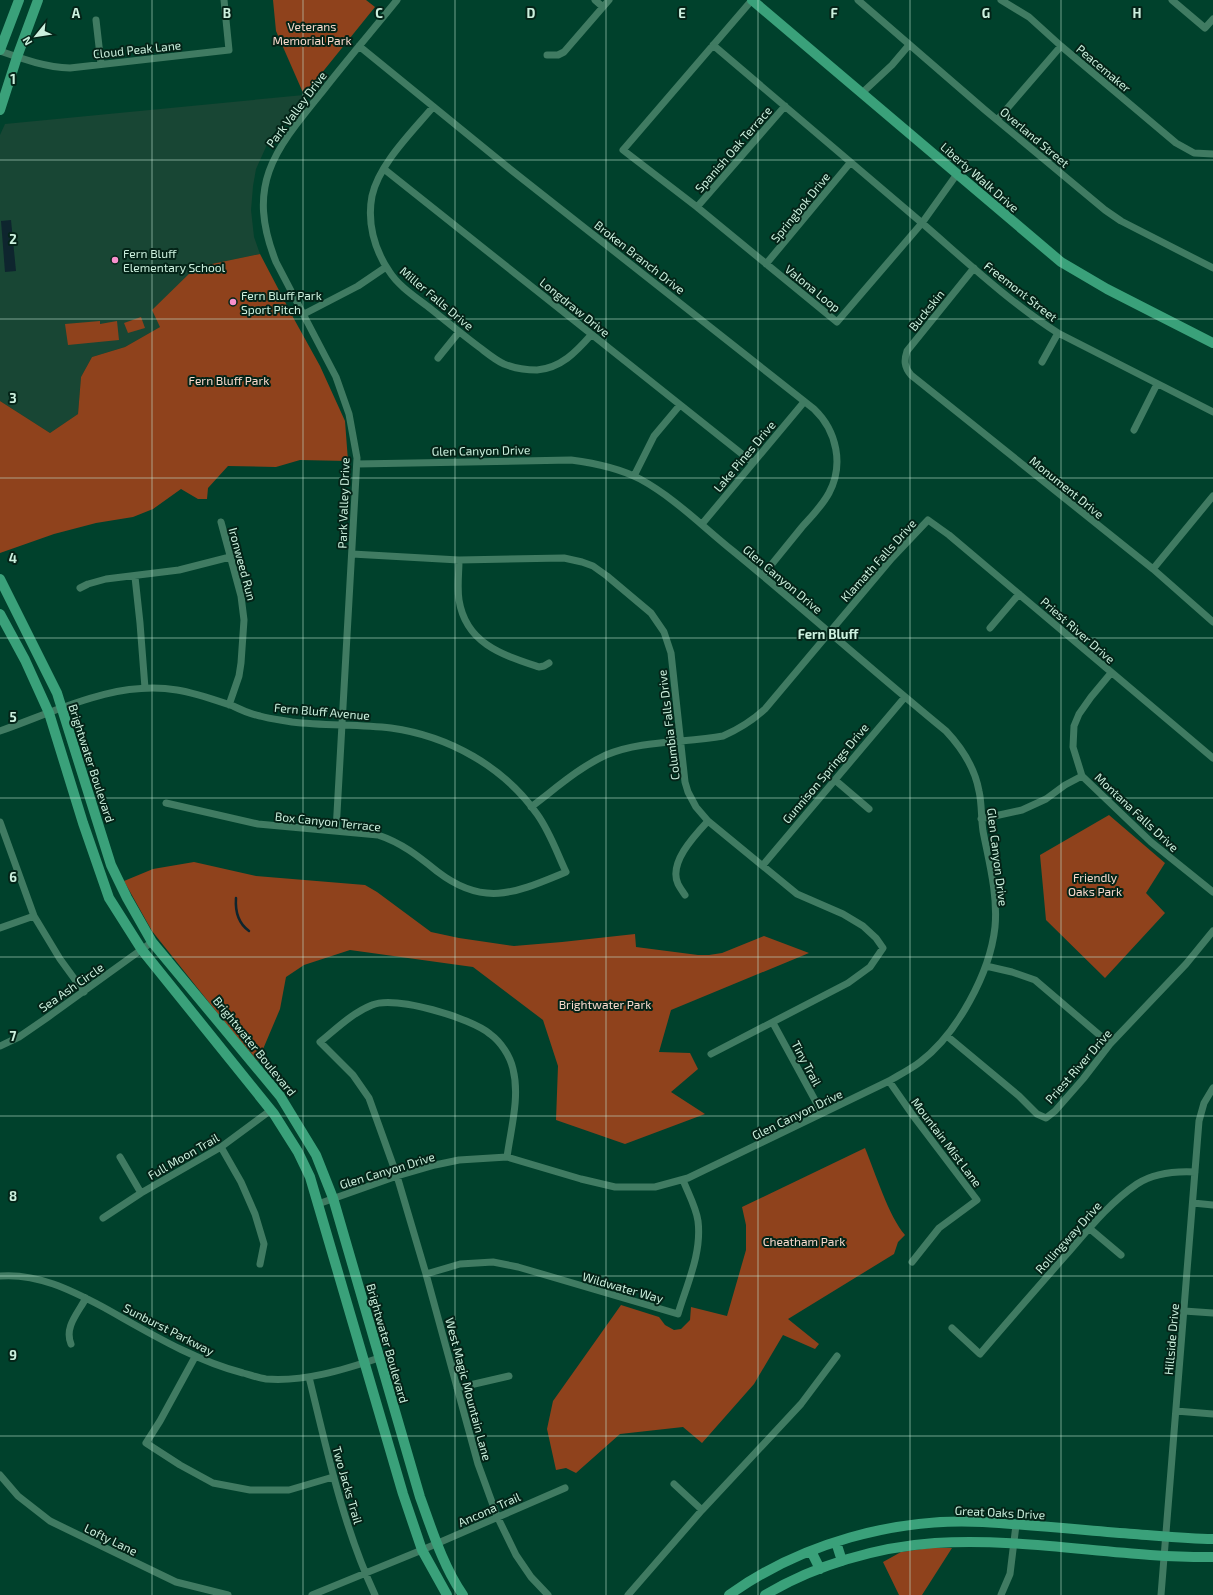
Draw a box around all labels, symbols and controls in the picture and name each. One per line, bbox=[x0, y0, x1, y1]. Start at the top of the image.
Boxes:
text: A bbox=[72, 5, 81, 21]
text: B bbox=[223, 5, 231, 21]
text: C bbox=[375, 5, 383, 21]
text: D bbox=[527, 5, 536, 21]
text: E bbox=[678, 5, 686, 21]
text: F bbox=[830, 5, 838, 21]
text: G bbox=[982, 5, 990, 21]
text: H bbox=[1133, 5, 1142, 21]
north arrow bbox=[16, 16, 56, 56]
park label: Veterans Memorial Park bbox=[272, 19, 352, 47]
text: N bbox=[19, 35, 35, 48]
street label: Cloud Peak Lane bbox=[92, 37, 182, 61]
street label: Peacemaker bbox=[1074, 41, 1134, 95]
street label: Park Valley Drive bbox=[263, 68, 329, 150]
text: 1 bbox=[10, 71, 16, 87]
street label: Spanish Oak Terrace bbox=[692, 103, 774, 195]
street label: Overland Street bbox=[998, 104, 1073, 170]
street label: Liberty Walk Drive bbox=[938, 139, 1022, 215]
street label: Springbok Drive bbox=[768, 169, 832, 245]
street label: Broken Branch Drive bbox=[592, 217, 688, 297]
text: 2 bbox=[9, 231, 17, 247]
place label: Fern Bluff Elementary School bbox=[123, 246, 226, 274]
marker: Fern Bluff Elementary School bbox=[110, 255, 120, 265]
street label: Freemont Street bbox=[982, 258, 1061, 324]
street label: Valona Loop bbox=[783, 262, 843, 315]
street label: Miller Falls Drive bbox=[397, 263, 477, 333]
street label: Longdraw Drive bbox=[537, 275, 613, 339]
street label: Buckskin bbox=[905, 287, 947, 333]
place label: Fern Bluff Park Sport Pitch bbox=[241, 288, 322, 316]
marker: Fern Bluff Park Sport Pitch bbox=[228, 297, 238, 307]
park label: Fern Bluff Park bbox=[189, 373, 269, 387]
text: 3 bbox=[9, 390, 17, 406]
street label: Lake Pines Drive bbox=[710, 418, 778, 494]
street label: Glen Canyon Drive bbox=[431, 442, 531, 458]
street label: Monument Drive bbox=[1027, 453, 1107, 521]
street label: Park Valley Drive bbox=[334, 457, 352, 549]
street label: Klamath Falls Drive bbox=[837, 516, 919, 604]
street label: Ironweed Run bbox=[227, 526, 259, 602]
street label: Glen Canyon Drive bbox=[741, 542, 825, 616]
text: 4 bbox=[9, 550, 17, 566]
street label: Priest River Drive bbox=[1038, 594, 1118, 666]
district label: Fern Bluff bbox=[798, 626, 859, 642]
street label: Columbia Falls Drive bbox=[654, 669, 682, 781]
street label: Fern Bluff Avenue bbox=[273, 700, 371, 722]
street label: Brightwater Boulevard bbox=[66, 702, 118, 824]
text: 5 bbox=[9, 709, 17, 725]
street label: Gunnison Springs Drive bbox=[779, 720, 871, 826]
street label: Montana Falls Drive bbox=[1092, 770, 1182, 854]
street label: Glen Canyon Drive bbox=[985, 807, 1011, 907]
street label: Box Canyon Terrace bbox=[274, 808, 382, 834]
text: 6 bbox=[9, 869, 17, 885]
park label: Friendly Oaks Park bbox=[1068, 870, 1122, 898]
street label: Sea Ash Circle bbox=[36, 960, 106, 1014]
street label: Brightwater Boulevard bbox=[211, 994, 299, 1098]
park label: Brightwater Park bbox=[559, 997, 651, 1011]
street label: Priest River Drive bbox=[1042, 1026, 1114, 1106]
text: 7 bbox=[10, 1028, 17, 1044]
street label: Tiny Trail bbox=[789, 1038, 825, 1088]
street label: Glen Canyon Drive bbox=[750, 1086, 844, 1142]
street label: Mountain Mist Lane bbox=[909, 1095, 985, 1189]
street label: Full Moon Trail bbox=[145, 1130, 221, 1182]
street label: Glen Canyon Drive bbox=[338, 1149, 436, 1191]
text: 8 bbox=[9, 1188, 17, 1204]
street label: Rollingway Drive bbox=[1032, 1198, 1104, 1276]
park label: Cheatham Park bbox=[763, 1234, 845, 1248]
street label: Wildwater Way bbox=[581, 1269, 666, 1305]
street label: Brightwater Boulevard bbox=[364, 1282, 412, 1404]
street label: Sunburst Parkway bbox=[121, 1300, 217, 1358]
street label: Hillside Drive bbox=[1161, 1303, 1181, 1375]
street label: West Magic Mountain Lane bbox=[443, 1316, 495, 1462]
text: 9 bbox=[9, 1347, 17, 1363]
street label: Two Jacks Trail bbox=[330, 1445, 366, 1526]
street label: Ancona Trail bbox=[456, 1489, 523, 1529]
street label: Great Oaks Drive bbox=[954, 1503, 1046, 1521]
street label: Lofty Lane bbox=[82, 1520, 140, 1558]

